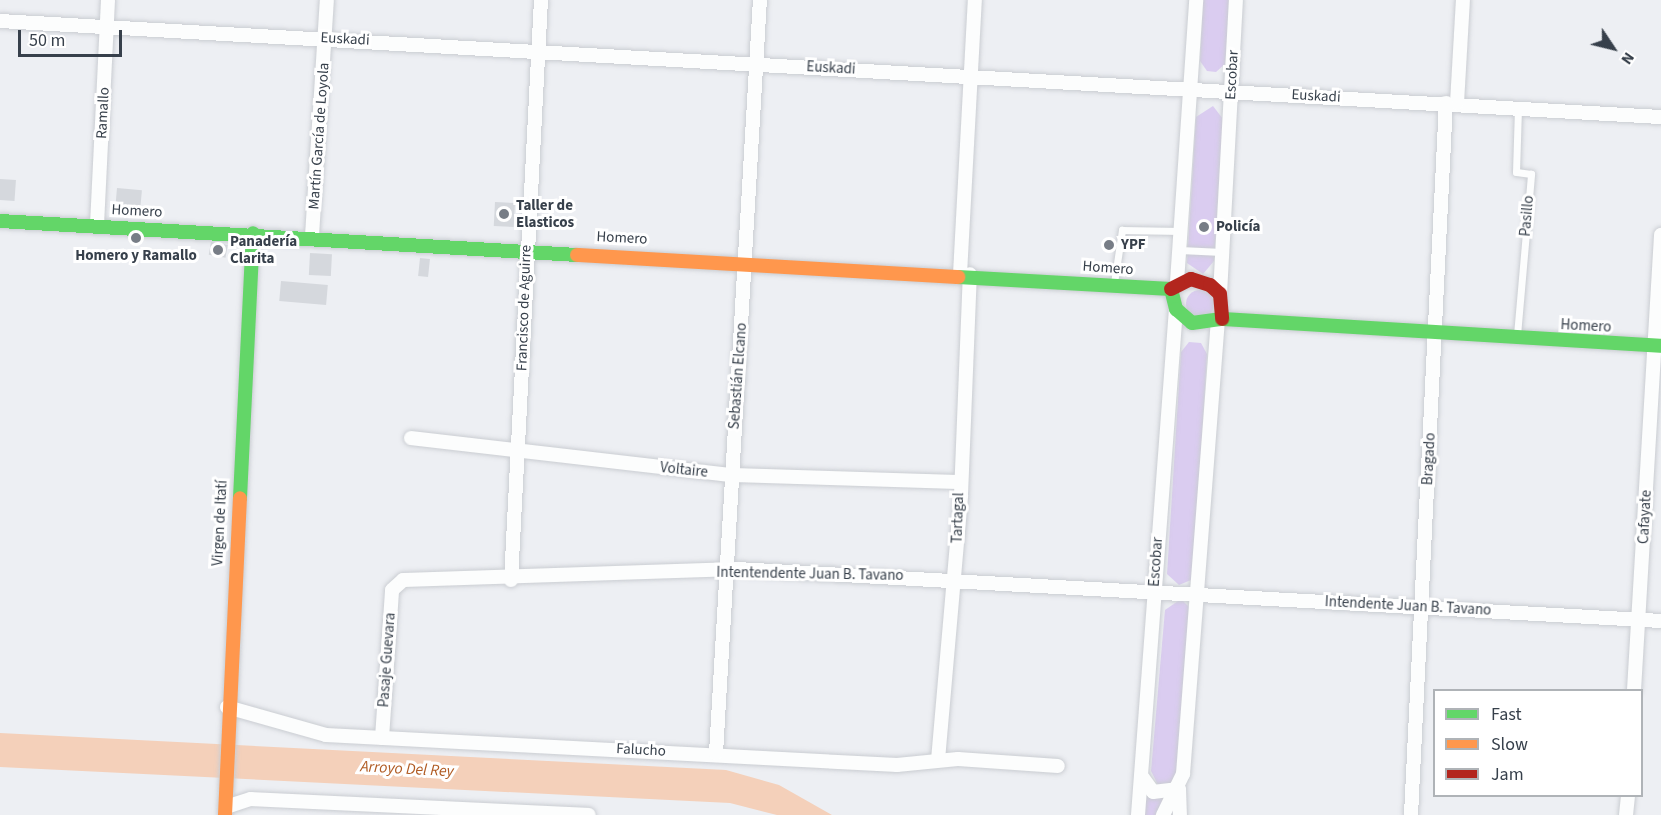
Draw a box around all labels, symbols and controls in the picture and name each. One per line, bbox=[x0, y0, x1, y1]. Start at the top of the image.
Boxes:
scale bar bbox=[21, 18, 124, 56]
north arrow bbox=[1583, 18, 1643, 78]
text: 50 m bbox=[29, 28, 65, 53]
street label: Euskadi bbox=[320, 29, 370, 49]
text: N bbox=[1616, 48, 1640, 69]
street label: Escobar bbox=[1222, 50, 1242, 100]
street label: Euskadi bbox=[806, 58, 856, 78]
street label: Martín García de Loyola bbox=[305, 62, 333, 210]
street label: Euskadi bbox=[1291, 86, 1341, 106]
street label: Ramallo bbox=[93, 87, 113, 139]
street label: Pasillo bbox=[1516, 195, 1538, 237]
place label: Taller de Elasticos bbox=[516, 196, 574, 231]
street label: Homero bbox=[111, 201, 163, 221]
marker: Taller de Elasticos bbox=[497, 207, 511, 221]
place label: Policía bbox=[1216, 218, 1260, 236]
marker: Policía bbox=[1197, 220, 1211, 234]
street label: Homero bbox=[596, 228, 648, 248]
marker: Homero y Ramallo bbox=[129, 231, 143, 245]
place label: Panadería Clarita bbox=[230, 232, 297, 267]
place label: YPF bbox=[1121, 236, 1146, 254]
marker: YPF bbox=[1102, 238, 1116, 252]
marker: Panadería Clarita bbox=[211, 243, 225, 257]
street label: Francisco de Aguirre bbox=[513, 245, 535, 371]
place label: Homero y Ramallo bbox=[75, 247, 197, 265]
street label: Homero bbox=[1082, 257, 1134, 279]
street label: Homero bbox=[1560, 316, 1612, 336]
street label: Sebastián Elcano bbox=[725, 322, 751, 430]
street label: Bragado bbox=[1419, 432, 1439, 486]
street label: Voltaire bbox=[659, 459, 709, 481]
street label: Virgen de Itatí bbox=[209, 480, 231, 566]
street label: Cafayate bbox=[1635, 490, 1655, 544]
street label: Tartagal bbox=[948, 492, 968, 544]
street label: Escobar bbox=[1145, 537, 1167, 587]
street label: Intentendente Juan B. Tavano bbox=[716, 563, 904, 585]
street label: Intendente Juan B. Tavano bbox=[1324, 593, 1492, 619]
street label: Pasaje Guevara bbox=[375, 612, 399, 708]
legend bbox=[1433, 689, 1643, 797]
text: Fast bbox=[1491, 702, 1522, 727]
text: Slow bbox=[1491, 732, 1528, 757]
street label: Falucho bbox=[616, 740, 666, 760]
water label: Arroyo Del Rey bbox=[360, 757, 454, 781]
text: Jam bbox=[1491, 762, 1524, 787]

